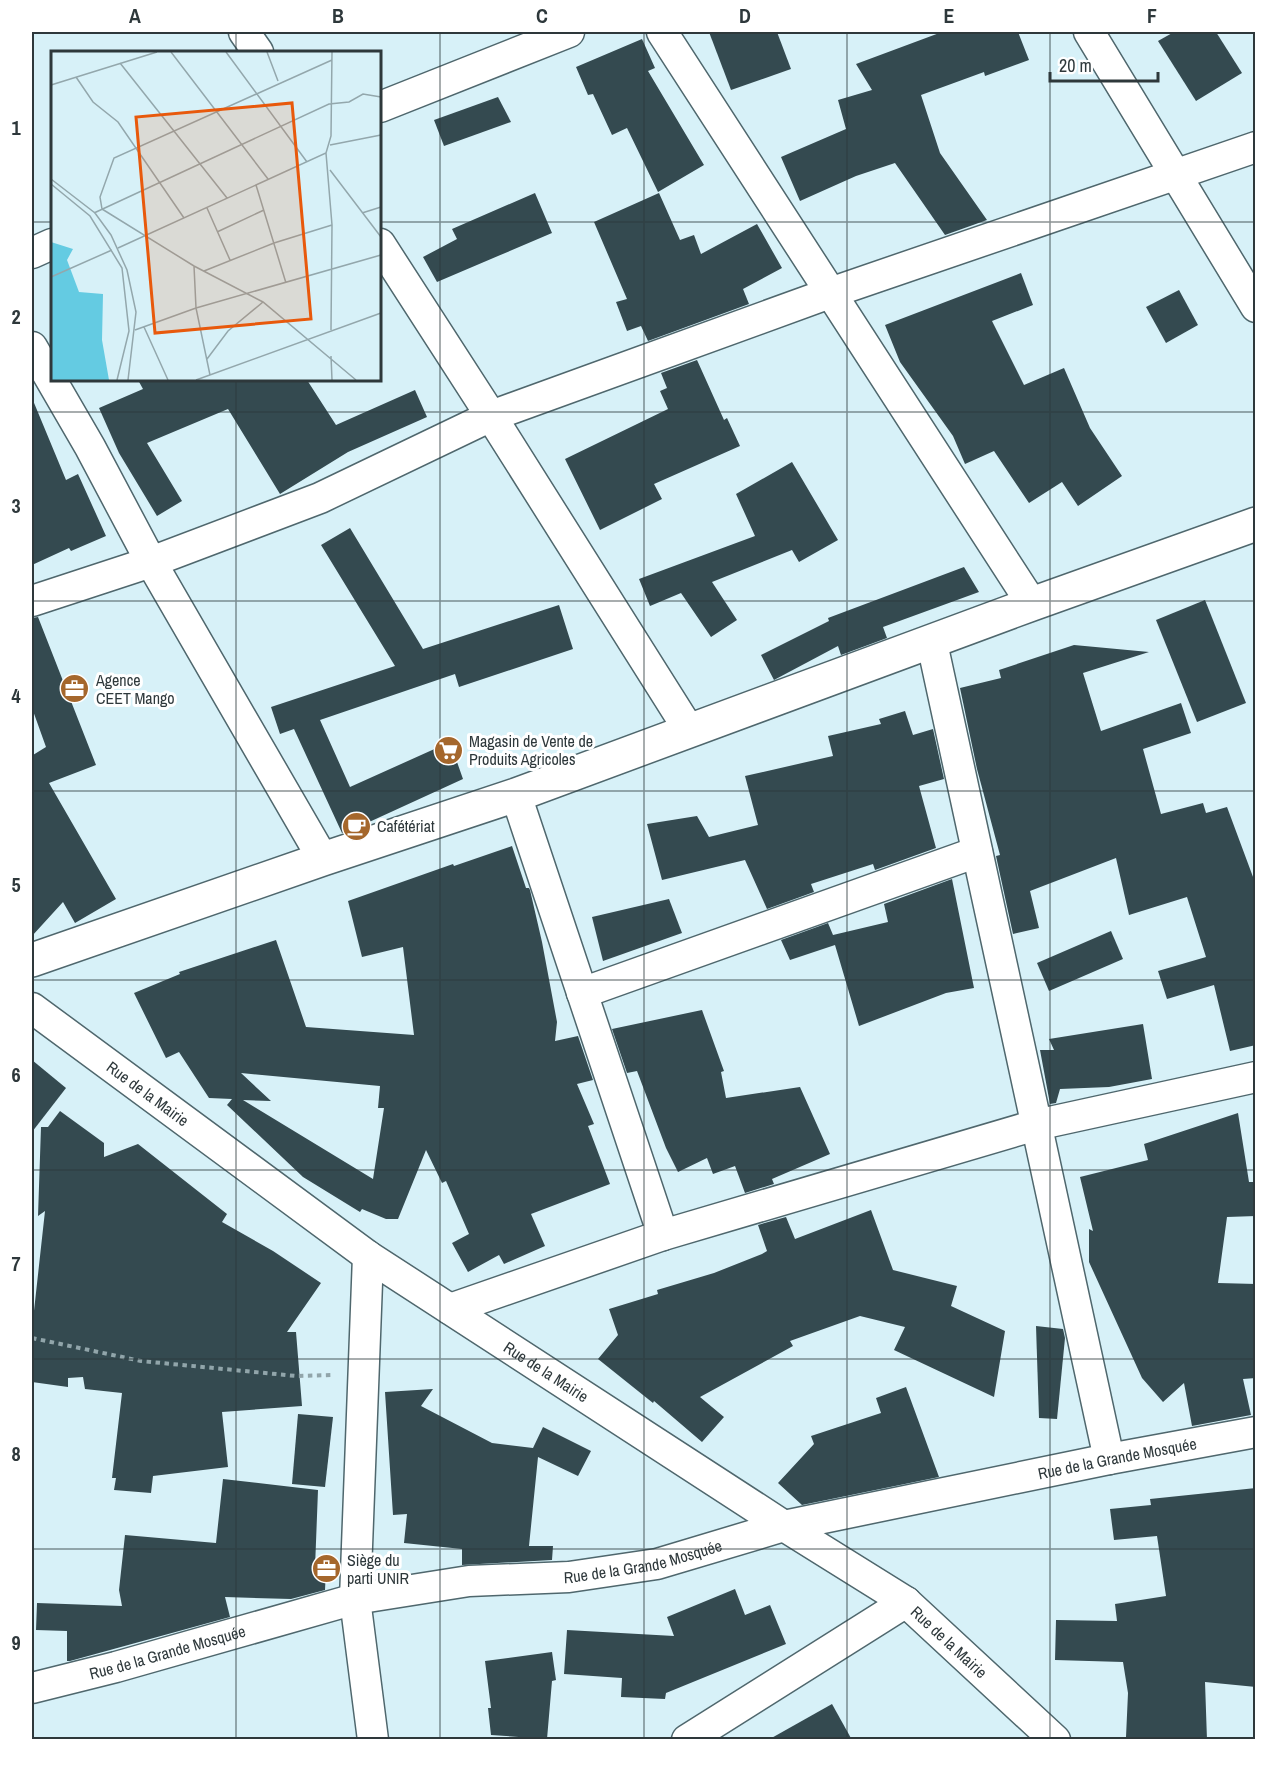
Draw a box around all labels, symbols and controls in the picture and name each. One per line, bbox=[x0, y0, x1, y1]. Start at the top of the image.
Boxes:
text: A bbox=[129, 2, 141, 29]
text: B bbox=[332, 2, 344, 29]
text: C bbox=[536, 2, 548, 29]
text: D bbox=[739, 2, 751, 29]
text: E bbox=[944, 2, 955, 29]
text: F bbox=[1147, 2, 1157, 29]
scale bar bbox=[1050, 45, 1158, 83]
inset map bbox=[51, 51, 381, 381]
text: 20 m bbox=[1059, 53, 1092, 78]
text: 1 bbox=[11, 114, 21, 141]
text: 2 bbox=[11, 303, 21, 330]
text: 3 bbox=[11, 492, 21, 519]
place label: Agence CEET Mango bbox=[95, 669, 175, 709]
office icon: Agence CEET Mango bbox=[59, 673, 91, 705]
text: 4 bbox=[11, 682, 21, 709]
place label: Magasin de Vente de Produits Agricoles bbox=[469, 730, 593, 770]
supermarket icon: Magasin de Vente de Produits Agricoles bbox=[432, 734, 464, 766]
cafe icon: Cafétériat bbox=[340, 810, 372, 842]
place label: Cafétériat bbox=[377, 815, 435, 837]
text: 5 bbox=[11, 871, 21, 898]
street label: Rue de la Mairie bbox=[102, 1056, 193, 1131]
text: 6 bbox=[11, 1061, 21, 1088]
text: 7 bbox=[11, 1250, 21, 1277]
street label: Rue de la Mairie bbox=[499, 1336, 593, 1407]
street label: Rue de la Grande Mosquée bbox=[1036, 1432, 1198, 1484]
text: 8 bbox=[11, 1440, 21, 1467]
street label: Rue de la Grande Mosquée bbox=[563, 1534, 724, 1588]
place label: Siège du parti UNIR bbox=[347, 1549, 409, 1589]
office icon: Siège du parti UNIR bbox=[310, 1553, 342, 1585]
street label: Rue de la Mairie bbox=[906, 1601, 992, 1683]
street label: Rue de la Grande Mosquée bbox=[87, 1620, 248, 1684]
text: 9 bbox=[11, 1629, 21, 1656]

